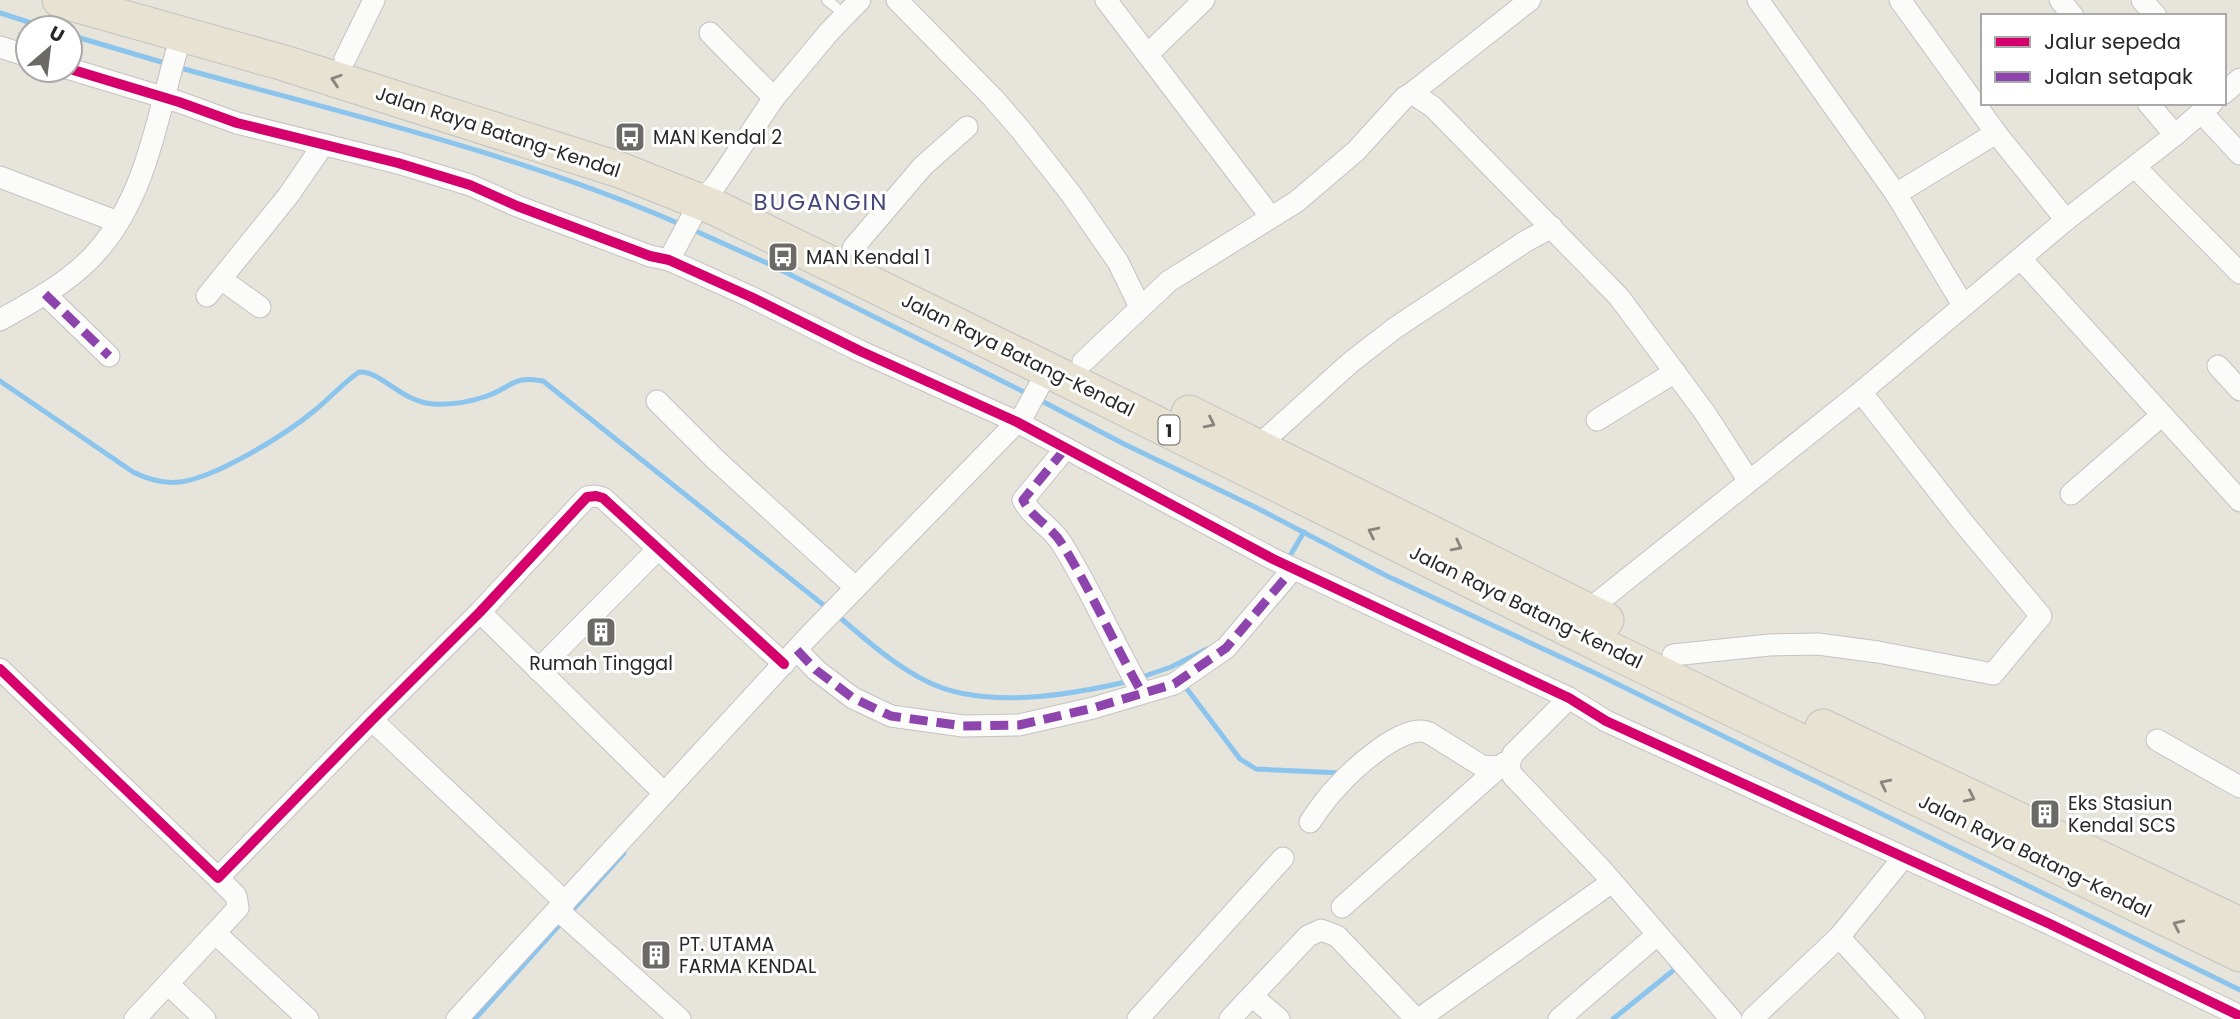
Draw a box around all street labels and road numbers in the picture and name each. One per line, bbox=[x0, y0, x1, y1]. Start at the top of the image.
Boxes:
street label: Jalan Raya Batang-Kendal bbox=[372, 80, 624, 184]
street label: Jalan Raya Batang-Kendal bbox=[897, 287, 1139, 423]
road number: 1 bbox=[1158, 416, 1180, 444]
street label: Jalan Raya Batang-Kendal bbox=[1405, 539, 1647, 675]
street label: Jalan Raya Batang-Kendal bbox=[1914, 788, 2156, 924]

